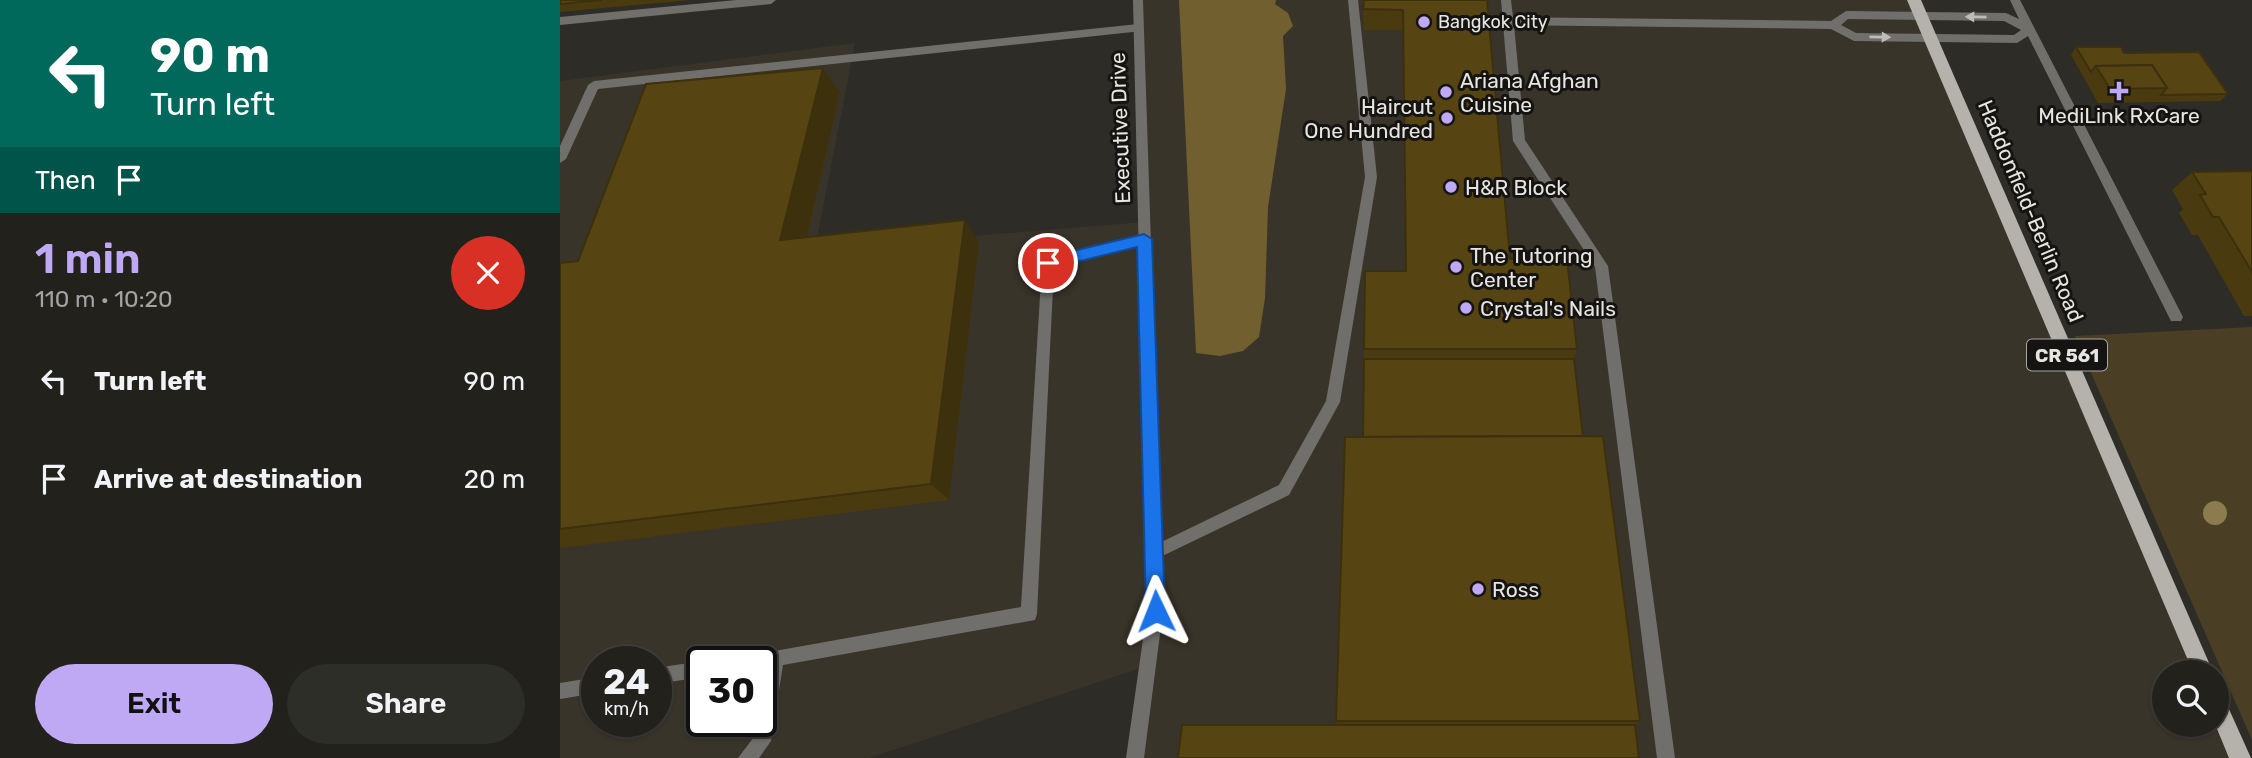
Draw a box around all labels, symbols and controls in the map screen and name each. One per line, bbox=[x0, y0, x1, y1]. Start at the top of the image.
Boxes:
place label: Bangkok City bbox=[1438, 11, 1548, 33]
one-way arrow bbox=[1965, 11, 1987, 23]
marker: Bangkok City bbox=[1416, 14, 1432, 30]
text: 90 m bbox=[150, 26, 270, 84]
icon: left bbox=[35, 28, 126, 119]
one-way arrow bbox=[1869, 31, 1891, 43]
street label: Executive Drive bbox=[1105, 52, 1135, 204]
place label: Ariana Afghan Cuisine bbox=[1460, 68, 1599, 117]
marker: MediLink RxCare bbox=[2111, 83, 2127, 99]
marker: Ariana Afghan Cuisine bbox=[1438, 84, 1454, 100]
text: Turn left bbox=[150, 85, 275, 123]
place label: Haircut One Hundred bbox=[1304, 94, 1433, 143]
street label: Haddonfield-Berlin Road bbox=[1973, 96, 2089, 326]
place label: MediLink RxCare bbox=[2038, 103, 2200, 128]
marker: Haircut One Hundred bbox=[1439, 110, 1455, 126]
icon: arrive bbox=[110, 161, 148, 199]
text: Then bbox=[35, 165, 96, 196]
place label: H&R Block bbox=[1465, 175, 1567, 200]
marker: H&R Block bbox=[1443, 179, 1459, 195]
pin bbox=[1018, 233, 1078, 293]
text: 1 min bbox=[35, 234, 141, 284]
button: close bbox=[451, 236, 525, 310]
place label: The Tutoring Center bbox=[1470, 243, 1593, 292]
icon: arrive bbox=[1029, 244, 1067, 282]
marker: The Tutoring Center bbox=[1448, 259, 1464, 275]
text: 110 m · 10:20 bbox=[35, 285, 173, 313]
place label: Crystal's Nails bbox=[1480, 296, 1616, 321]
marker: Crystal's Nails bbox=[1458, 300, 1474, 316]
road number: CR 561 bbox=[2027, 340, 2107, 370]
icon: left bbox=[35, 362, 73, 400]
text: Turn left bbox=[94, 366, 206, 397]
text: 90 m bbox=[464, 366, 525, 397]
icon: arrive bbox=[35, 460, 73, 498]
text: Arrive at destination bbox=[94, 464, 362, 495]
text: 20 m bbox=[464, 464, 525, 495]
position arrow bbox=[1119, 574, 1193, 648]
place label: Ross bbox=[1492, 577, 1539, 602]
marker: Ross bbox=[1470, 581, 1486, 597]
speed limit sign: 30 bbox=[686, 646, 777, 737]
map controls bbox=[2152, 660, 2229, 737]
button: search bbox=[2152, 660, 2229, 737]
text: 24 bbox=[603, 661, 650, 703]
button: Exit bbox=[35, 664, 273, 744]
button: Share bbox=[287, 664, 525, 744]
text: km/h bbox=[604, 698, 649, 720]

